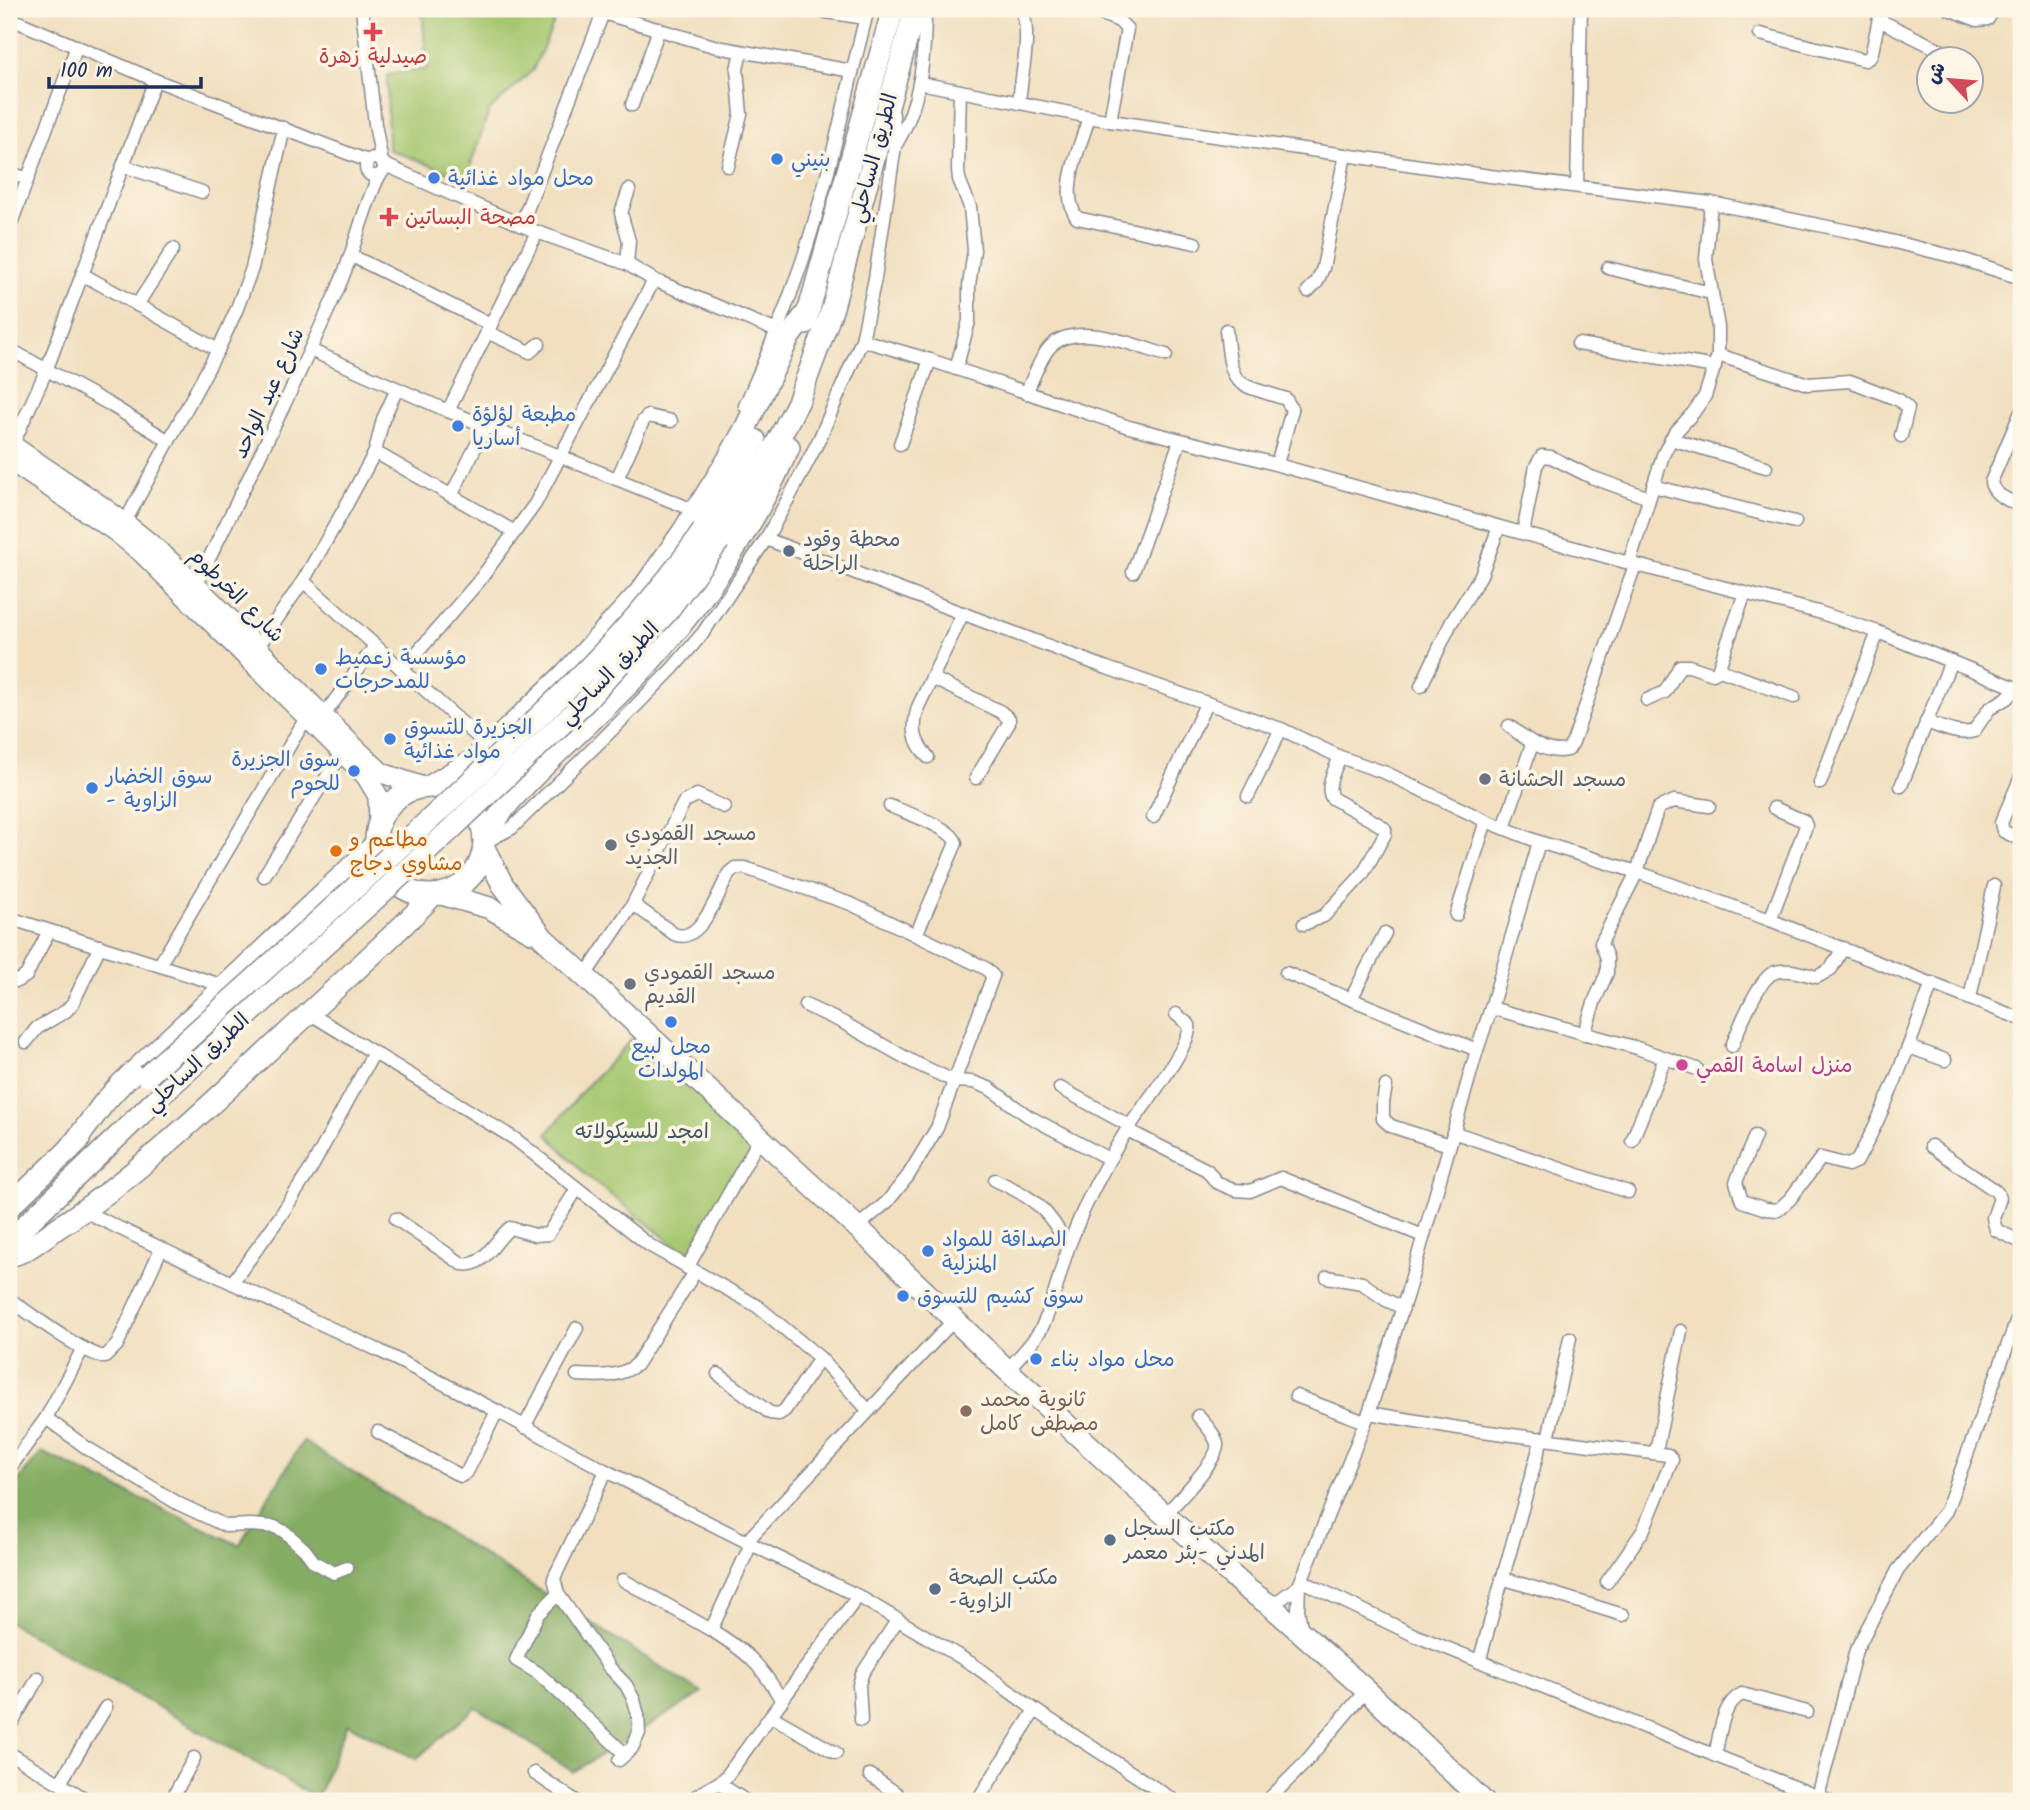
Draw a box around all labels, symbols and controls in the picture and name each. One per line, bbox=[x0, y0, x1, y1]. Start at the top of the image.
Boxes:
marker: صيدلية زهرة bbox=[365, 24, 381, 40]
place label: صيدلية زهرة bbox=[319, 41, 427, 74]
scale bar bbox=[49, 46, 201, 90]
north arrow bbox=[1914, 46, 1984, 116]
text: 100 m bbox=[60, 55, 113, 88]
text: ش bbox=[1918, 57, 1955, 89]
street label: الطريق الساحلي bbox=[841, 90, 909, 227]
place label: بنيني bbox=[791, 144, 831, 178]
marker: بنيني bbox=[769, 151, 785, 167]
place label: محل مواد غذائية bbox=[448, 163, 594, 196]
marker: محل مواد غذائية bbox=[426, 170, 442, 186]
place label: مصحة البساتين bbox=[405, 202, 536, 235]
marker: مصحة البساتين bbox=[379, 207, 399, 227]
street label: شارع عبد الواحد bbox=[225, 323, 314, 465]
place label: مطبعة لؤلؤة أساريا bbox=[472, 399, 576, 456]
marker: مطبعة لؤلؤة أساريا bbox=[450, 418, 466, 434]
place label: محطة وقود الراحلة bbox=[803, 524, 900, 581]
street label: شارع الخرطوم bbox=[181, 541, 291, 651]
marker: محطة وقود الراحلة bbox=[781, 543, 797, 559]
street label: الطريق الساحلي bbox=[552, 615, 669, 734]
place label: مؤسسة زعميط للمدحرجات bbox=[335, 642, 467, 699]
marker: مؤسسة زعميط للمدحرجات bbox=[313, 661, 329, 677]
place label: الجزيرة للتسوق مواد غذائية bbox=[404, 712, 532, 769]
marker: الجزيرة للتسوق مواد غذائية bbox=[382, 731, 398, 747]
place label: سوق الجزيرة للحوم bbox=[231, 744, 340, 801]
place label: سوق الخضار - الزاوية bbox=[104, 761, 212, 818]
marker: سوق الجزيرة للحوم bbox=[346, 763, 362, 779]
place label: مسجد الحشانة bbox=[1499, 764, 1626, 797]
marker: مسجد الحشانة bbox=[1477, 771, 1493, 787]
marker: سوق الخضار - الزاوية bbox=[84, 780, 100, 796]
place label: مسجد القمودي الجديد bbox=[625, 818, 756, 875]
place label: مطاعم و مشاوي دجاج bbox=[348, 824, 462, 881]
marker: مسجد القمودي الجديد bbox=[603, 837, 619, 853]
marker: مطاعم و مشاوي دجاج bbox=[328, 843, 344, 859]
place label: مسجد القمودي القديم bbox=[644, 957, 775, 1014]
marker: مسجد القمودي القديم bbox=[622, 976, 638, 992]
street label: الطريق الساحلي bbox=[138, 1006, 259, 1121]
marker: محل لبيع المولدات bbox=[663, 1014, 679, 1030]
place label: محل لبيع المولدات bbox=[631, 1031, 711, 1088]
place label: منزل اسامة القمي bbox=[1696, 1050, 1853, 1084]
marker: منزل اسامة القمي bbox=[1674, 1057, 1690, 1073]
park label: امجد للسيكولاته bbox=[575, 1116, 709, 1149]
place label: الصداقة للمواد المنزلية bbox=[942, 1224, 1067, 1281]
marker: الصداقة للمواد المنزلية bbox=[920, 1243, 936, 1259]
place label: سوق كشيم للتسوق bbox=[917, 1281, 1084, 1314]
marker: سوق كشيم للتسوق bbox=[895, 1288, 911, 1304]
place label: محل مواد بناء bbox=[1050, 1344, 1175, 1377]
marker: محل مواد بناء bbox=[1028, 1351, 1044, 1367]
place label: ثانوية محمد مصطفى كامل bbox=[980, 1384, 1099, 1441]
marker: ثانوية محمد مصطفى كامل bbox=[958, 1403, 974, 1419]
place label: مكتب السجل المدني -بئر معمر bbox=[1122, 1513, 1265, 1571]
marker: مكتب السجل المدني -بئر معمر bbox=[1102, 1532, 1118, 1548]
place label: مكتب الصحة -الزاوية bbox=[949, 1562, 1058, 1619]
marker: مكتب الصحة -الزاوية bbox=[927, 1581, 943, 1597]

